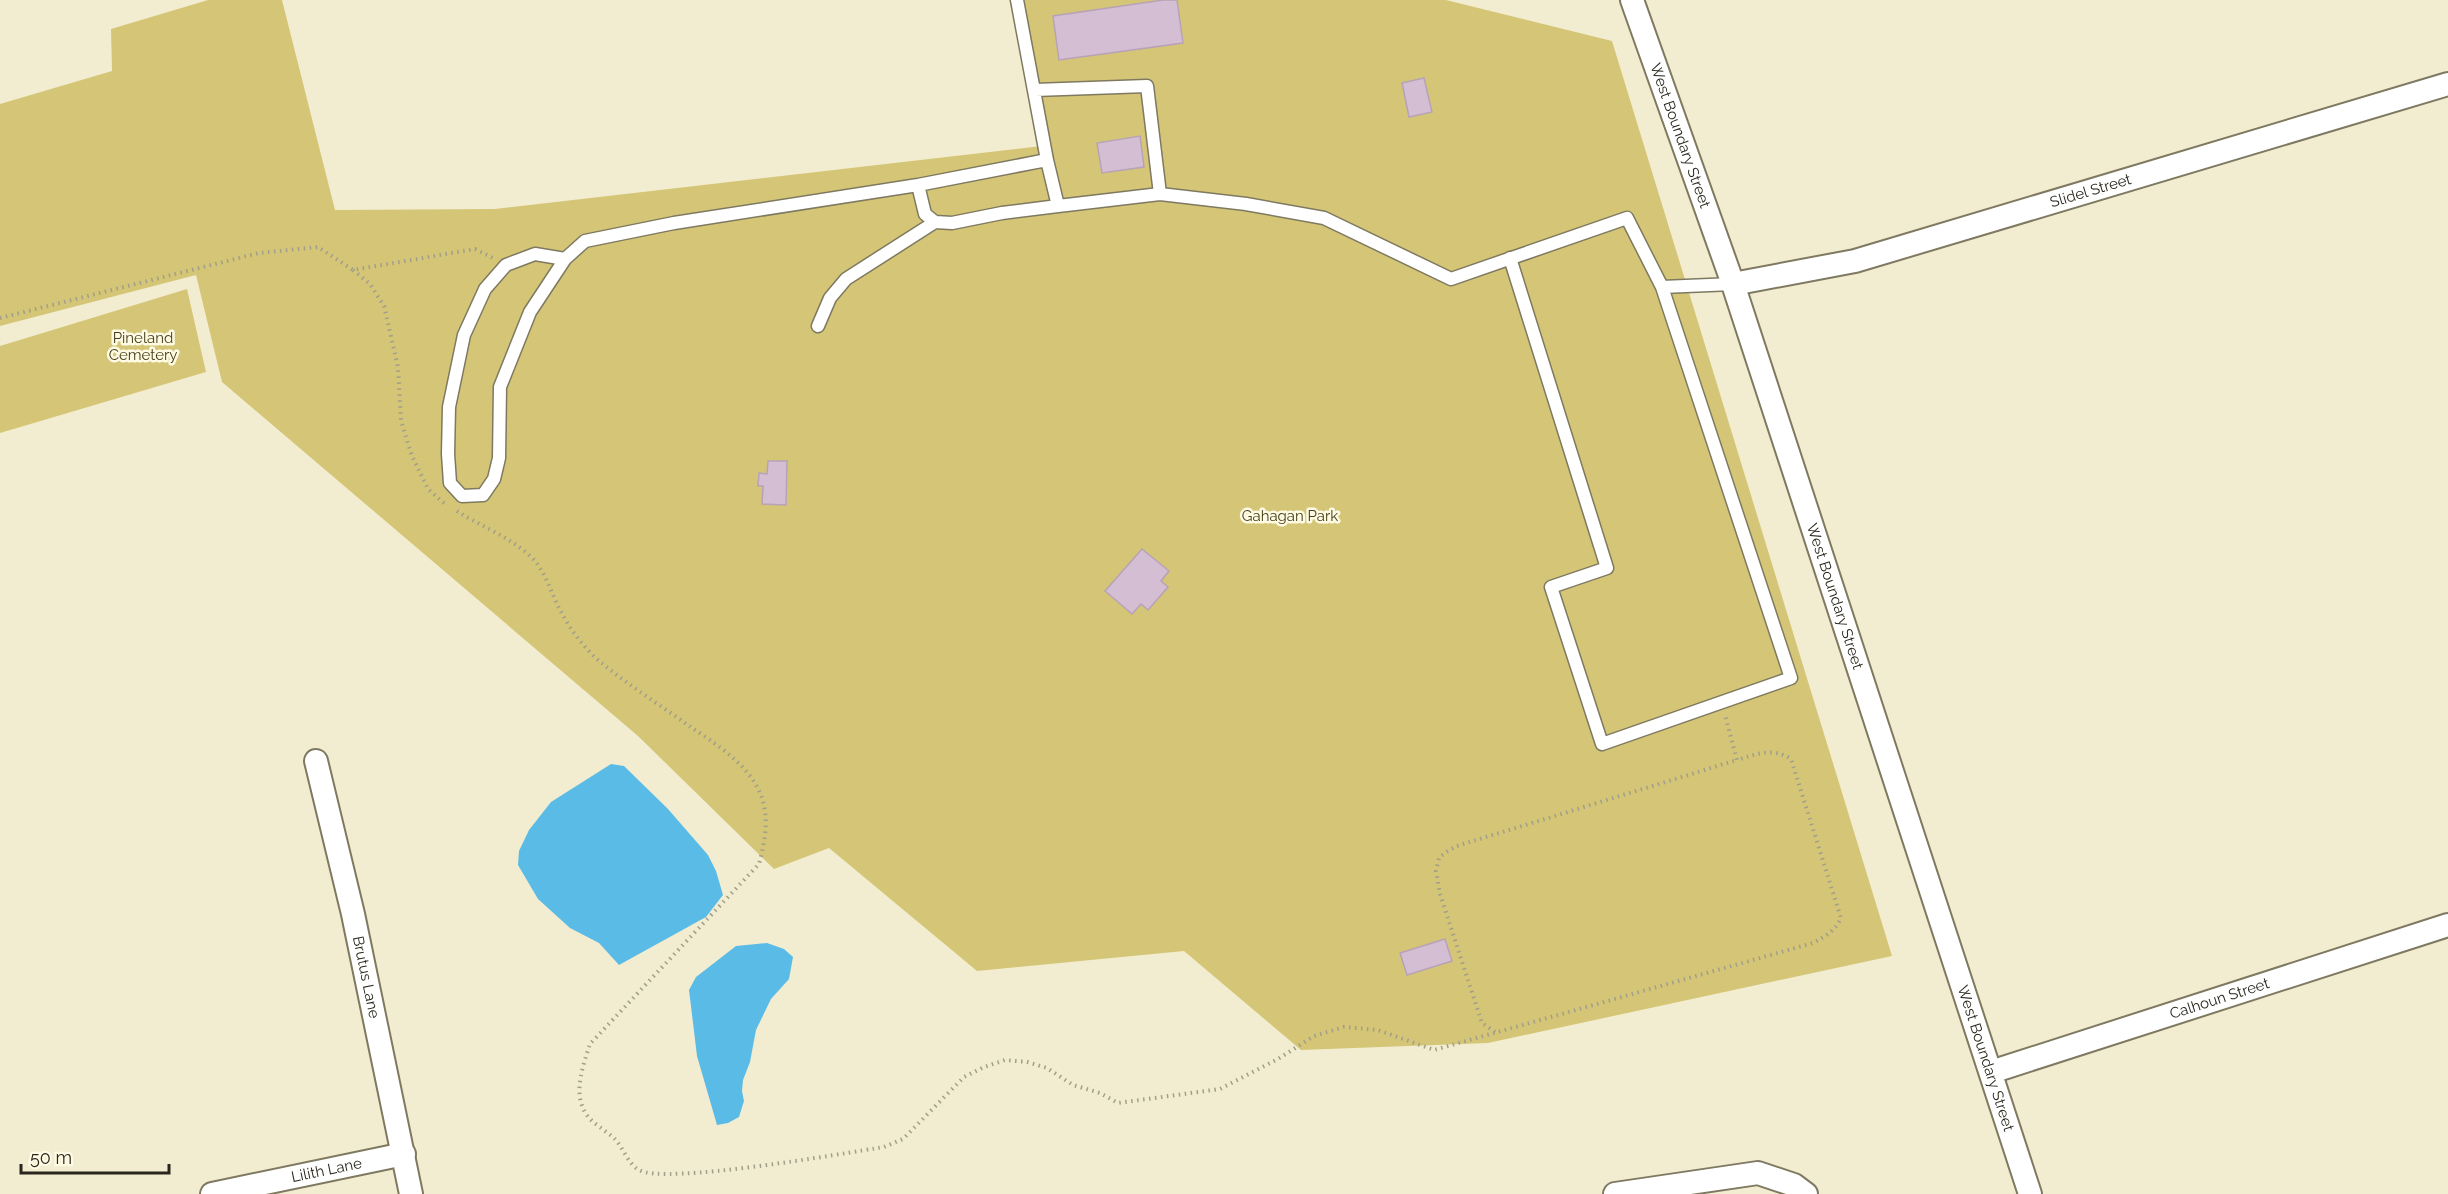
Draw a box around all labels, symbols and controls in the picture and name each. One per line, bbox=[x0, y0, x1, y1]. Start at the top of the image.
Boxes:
street label: West Boundary Street bbox=[1646, 61, 1714, 210]
street label: Slidel Street bbox=[2048, 170, 2133, 211]
park label: Pineland Cemetery bbox=[109, 329, 177, 364]
park label: Gahagan Park bbox=[1242, 507, 1338, 525]
street label: West Boundary Street bbox=[1803, 521, 1867, 672]
street label: Brutus Lane bbox=[349, 934, 383, 1020]
street label: Calhoun Street bbox=[2167, 974, 2271, 1023]
street label: West Boundary Street bbox=[1954, 983, 2018, 1134]
scale bar bbox=[21, 1137, 170, 1175]
text: 50 m bbox=[30, 1147, 72, 1168]
street label: Lilith Lane bbox=[290, 1154, 364, 1186]

